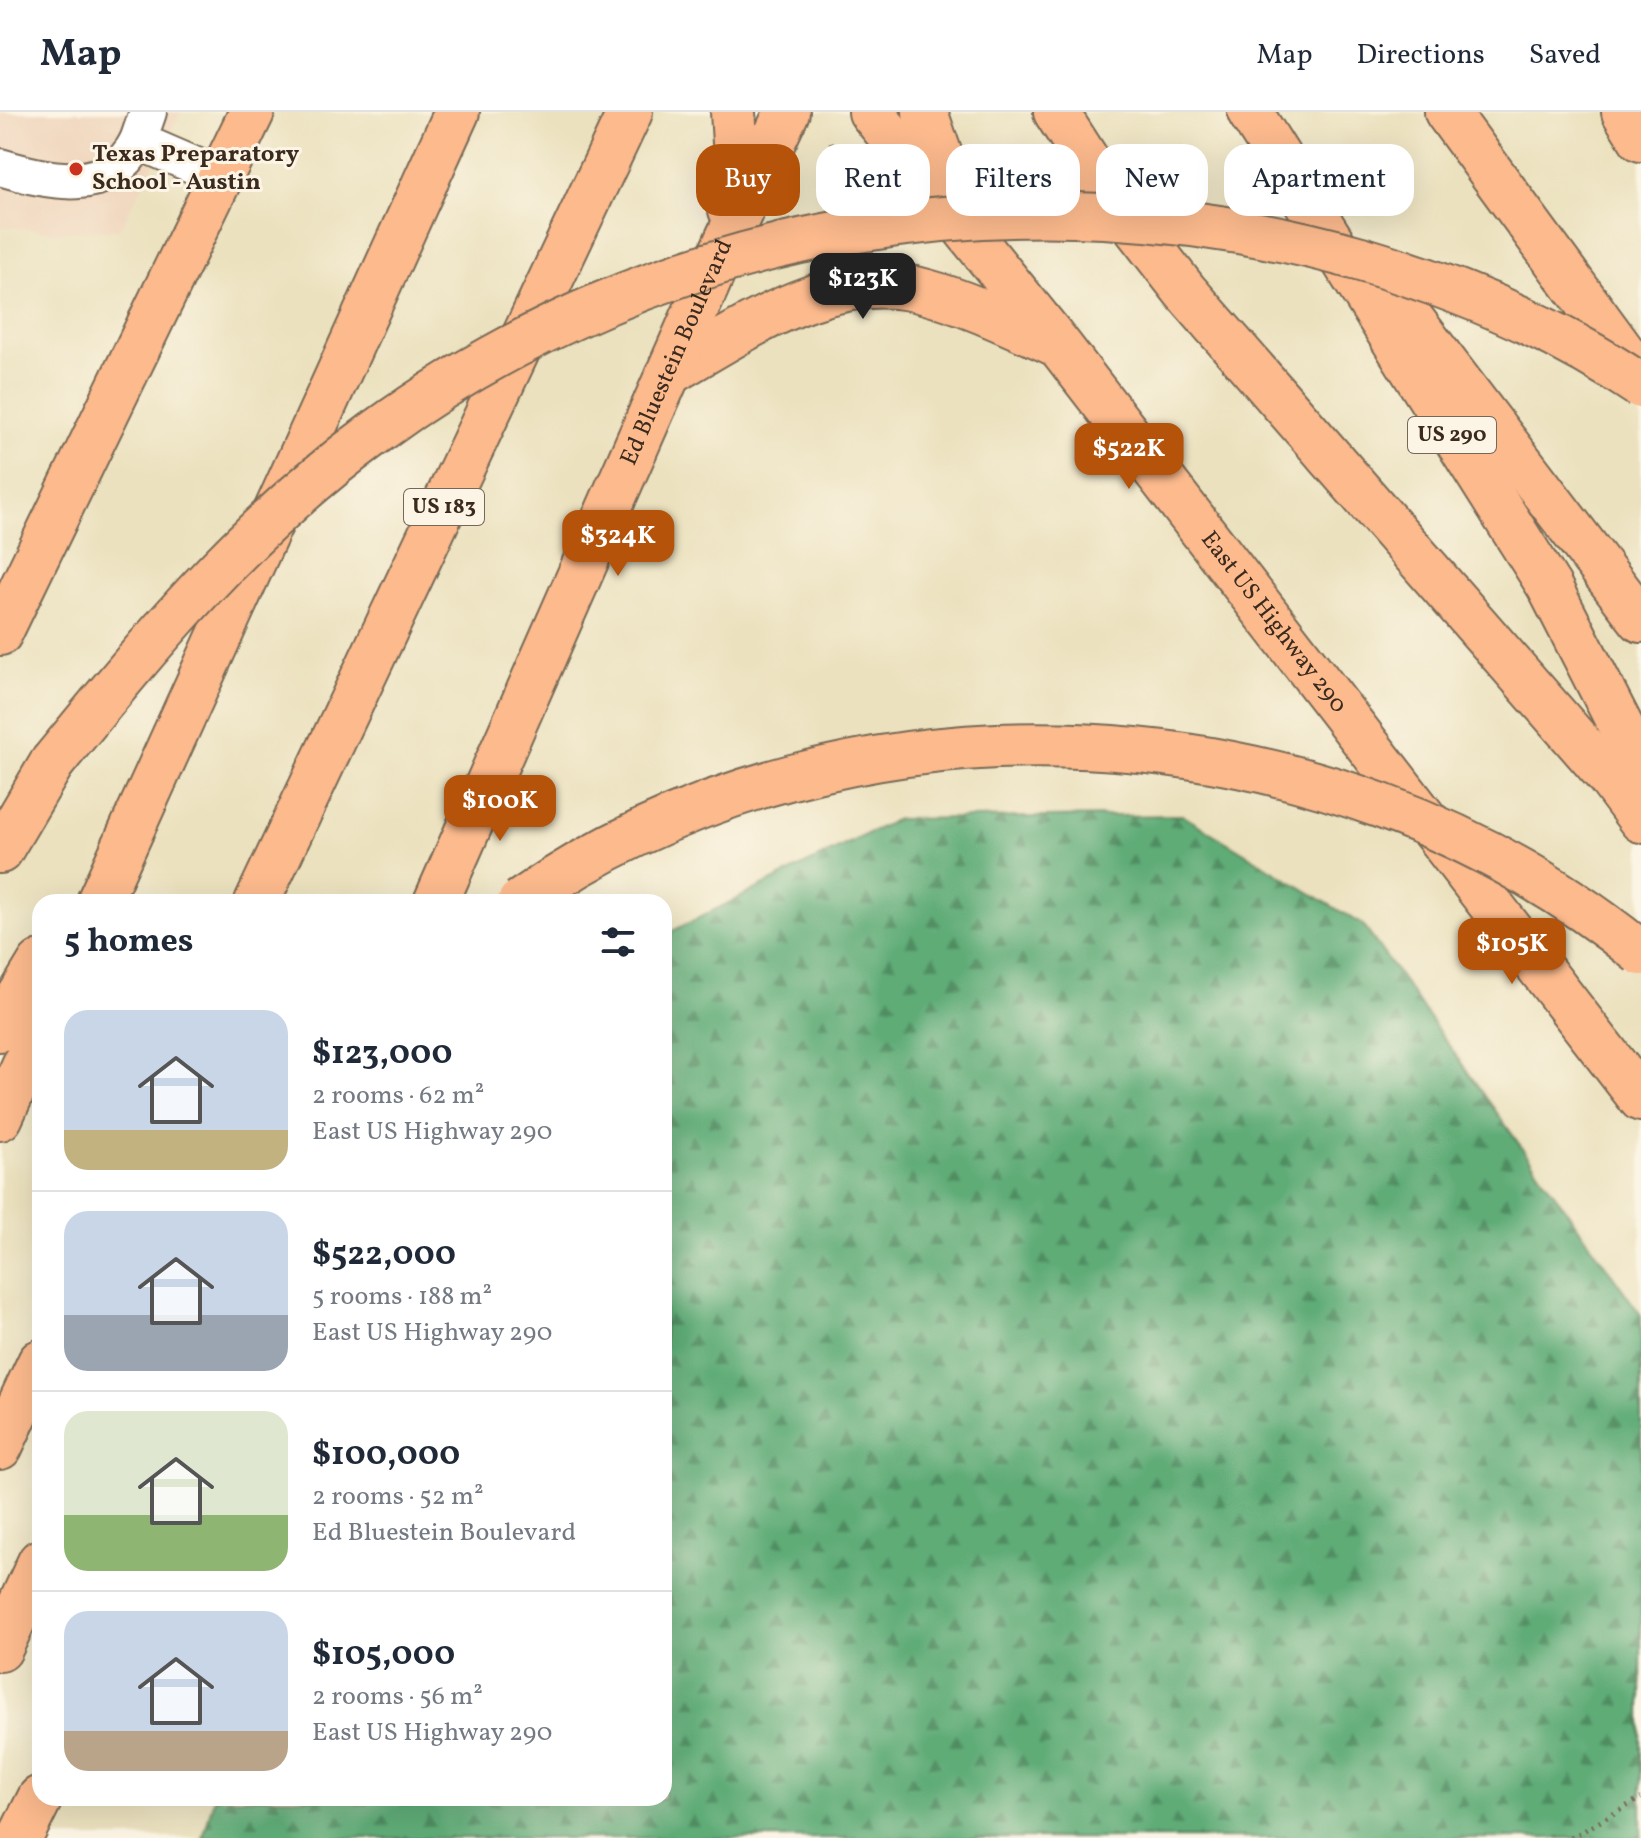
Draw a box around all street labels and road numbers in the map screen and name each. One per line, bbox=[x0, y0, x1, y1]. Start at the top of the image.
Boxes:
street label: Ed Bluestein Boulevard bbox=[613, 234, 742, 471]
road number: US 290 bbox=[1408, 417, 1496, 453]
road number: US 183 bbox=[404, 489, 484, 525]
street label: East US Highway 290 bbox=[1192, 524, 1354, 721]

